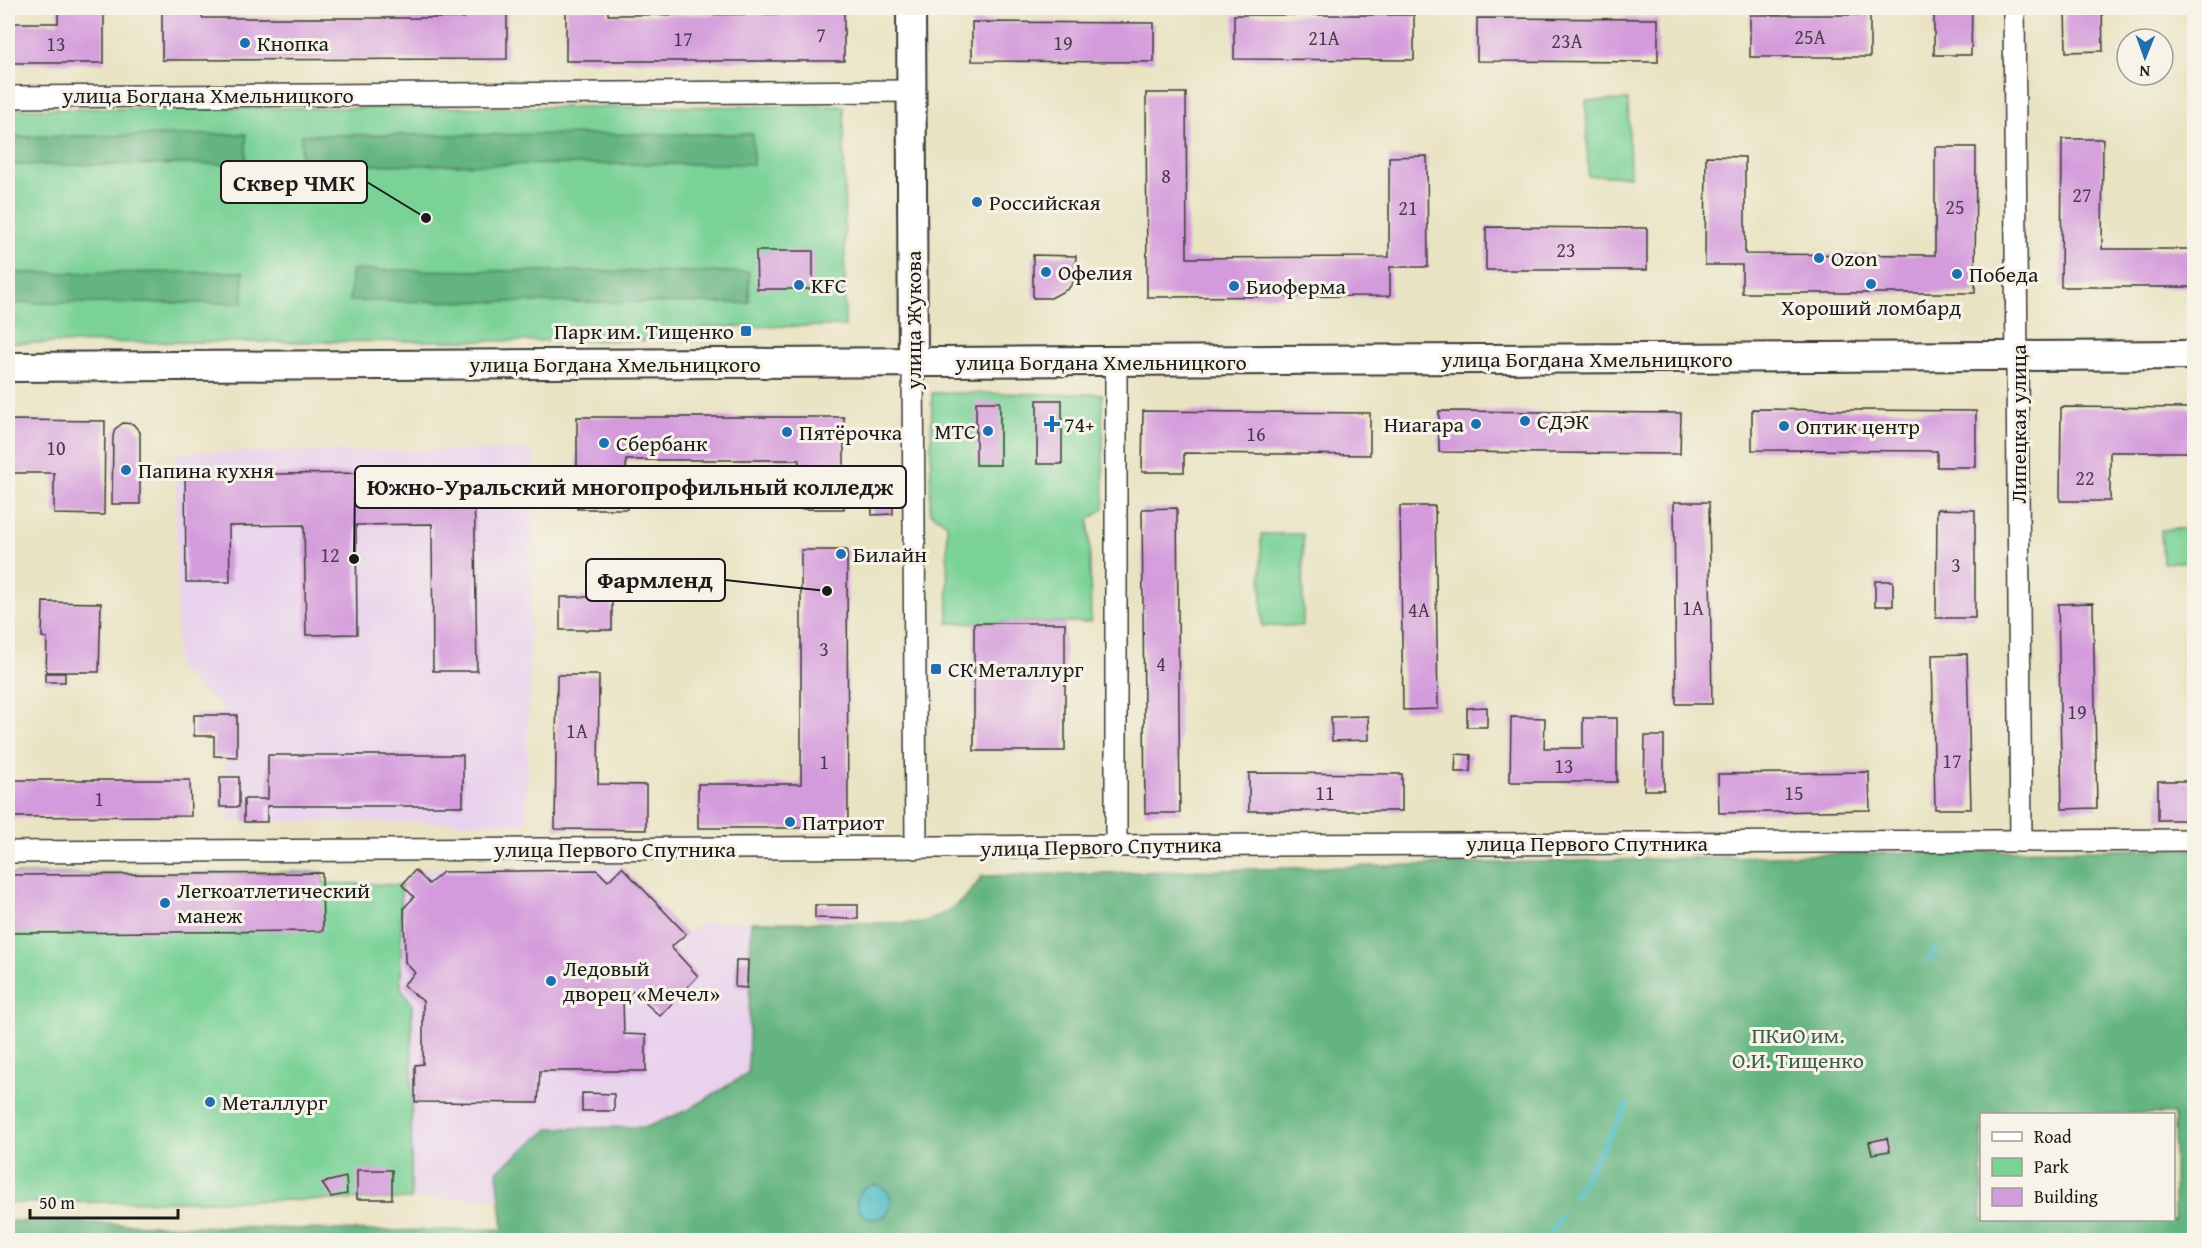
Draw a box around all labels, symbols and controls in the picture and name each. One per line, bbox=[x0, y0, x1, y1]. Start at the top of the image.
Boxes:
house number: 7 bbox=[816, 20, 826, 49]
house number: 25А bbox=[1794, 22, 1826, 51]
house number: 21А bbox=[1308, 23, 1340, 52]
house number: 17 bbox=[673, 24, 693, 53]
house number: 23А bbox=[1551, 26, 1583, 55]
place label: Кнопка bbox=[257, 27, 329, 59]
north arrow bbox=[2115, 27, 2175, 87]
house number: 19 bbox=[1053, 28, 1073, 57]
house number: 13 bbox=[46, 29, 66, 58]
marker: Кнопка bbox=[238, 36, 252, 50]
text: N bbox=[2139, 60, 2150, 84]
street label: улица Богдана Хмельницкого bbox=[61, 79, 354, 111]
callout: Сквер ЧМК bbox=[221, 161, 367, 203]
house number: 8 bbox=[1161, 161, 1171, 190]
text: Сквер ЧМК bbox=[233, 165, 355, 200]
house number: 27 bbox=[2072, 180, 2092, 209]
place label: Российская bbox=[989, 186, 1101, 218]
house number: 25 bbox=[1945, 192, 1965, 221]
house number: 21 bbox=[1398, 193, 1418, 222]
marker: Российская bbox=[970, 195, 984, 209]
house number: 23 bbox=[1556, 235, 1576, 264]
place label: Ozon bbox=[1831, 242, 1878, 274]
street label: улица Жукова bbox=[897, 250, 929, 390]
marker: Ozon bbox=[1812, 251, 1826, 265]
place label: Офелия bbox=[1058, 256, 1133, 288]
place label: Победа bbox=[1969, 258, 2039, 290]
marker: Офелия bbox=[1039, 265, 1053, 279]
marker: Победа bbox=[1950, 267, 1964, 281]
place label: KFC bbox=[811, 269, 847, 301]
place label: Биоферма bbox=[1246, 270, 1346, 302]
marker: Хороший ломбард bbox=[1864, 277, 1878, 291]
marker: KFC bbox=[792, 278, 806, 292]
marker: Биоферма bbox=[1227, 279, 1241, 293]
place label: Хороший ломбард bbox=[1781, 291, 1961, 323]
place label: Парк им. Тищенко bbox=[554, 315, 734, 347]
marker: Парк им. Тищенко bbox=[739, 324, 753, 338]
street label: улица Богдана Хмельницкого bbox=[1440, 343, 1733, 375]
street label: Липецкая улица bbox=[2002, 344, 2034, 504]
street label: улица Богдана Хмельницкого bbox=[954, 346, 1247, 378]
street label: улица Богдана Хмельницкого bbox=[468, 348, 761, 380]
place label: СДЭК bbox=[1537, 405, 1590, 437]
place label: 74+ bbox=[1064, 408, 1094, 440]
place label: Ниагара bbox=[1384, 408, 1465, 440]
place label: Оптик центр bbox=[1796, 410, 1920, 442]
marker: СДЭК bbox=[1518, 414, 1532, 428]
place label: МТС bbox=[934, 415, 976, 447]
place label: Пятёрочка bbox=[799, 416, 903, 448]
marker: 74+ bbox=[1045, 417, 1059, 431]
marker: Ниагара bbox=[1469, 417, 1483, 431]
house number: 16 bbox=[1246, 419, 1266, 448]
marker: Оптик центр bbox=[1777, 419, 1791, 433]
marker: МТС bbox=[981, 424, 995, 438]
marker: Пятёрочка bbox=[780, 425, 794, 439]
place label: Сбербанк bbox=[616, 427, 708, 459]
house number: 10 bbox=[46, 433, 66, 462]
marker: Сбербанк bbox=[597, 436, 611, 450]
place label: Папина кухня bbox=[138, 454, 274, 486]
marker: Папина кухня bbox=[119, 463, 133, 477]
house number: 22 bbox=[2075, 463, 2095, 492]
callout: Южно-Уральский многопрофильный колледж bbox=[355, 466, 906, 508]
text: Южно-Уральский многопрофильный колледж bbox=[367, 469, 894, 504]
place label: Билайн bbox=[853, 538, 927, 570]
house number: 12 bbox=[320, 540, 340, 569]
marker: Билайн bbox=[834, 547, 848, 561]
house number: 3 bbox=[1951, 550, 1961, 579]
callout: Фармленд bbox=[586, 559, 725, 601]
text: Фармленд bbox=[597, 562, 713, 597]
house number: 1А bbox=[1682, 593, 1704, 622]
house number: 4А bbox=[1408, 595, 1430, 624]
house number: 3 bbox=[819, 634, 829, 663]
house number: 4 bbox=[1156, 649, 1166, 678]
place label: СК Металлург bbox=[948, 653, 1084, 685]
marker: СК Металлург bbox=[929, 662, 943, 676]
house number: 19 bbox=[2067, 697, 2087, 726]
house number: 1А bbox=[566, 716, 588, 745]
house number: 17 bbox=[1942, 746, 1962, 775]
house number: 1 bbox=[819, 747, 829, 776]
house number: 13 bbox=[1554, 751, 1574, 780]
house number: 11 bbox=[1315, 778, 1335, 807]
house number: 15 bbox=[1784, 778, 1804, 807]
house number: 1 bbox=[94, 784, 104, 813]
place label: Патриот bbox=[802, 806, 884, 838]
marker: Патриот bbox=[783, 815, 797, 829]
street label: улица Первого Спутника bbox=[1465, 827, 1708, 859]
street label: улица Первого Спутника bbox=[979, 828, 1223, 864]
street label: улица Первого Спутника bbox=[493, 833, 736, 865]
place label: Легкоатлетический манеж bbox=[177, 874, 370, 931]
marker: Легкоатлетический манеж bbox=[158, 896, 172, 910]
place label: Ледовый дворец «Мечел» bbox=[563, 952, 720, 1009]
marker: Ледовый дворец «Мечел» bbox=[544, 974, 558, 988]
park label: ПКиО им. О.И. Тищенко bbox=[1732, 1019, 1864, 1076]
place label: Металлург bbox=[222, 1086, 328, 1118]
marker: Металлург bbox=[203, 1095, 217, 1109]
legend bbox=[1980, 1113, 2175, 1221]
text: Road bbox=[2034, 1123, 2072, 1150]
text: Park bbox=[2034, 1153, 2070, 1180]
scale bar bbox=[30, 1182, 178, 1220]
text: Building bbox=[2034, 1183, 2098, 1210]
text: 50 m bbox=[39, 1189, 75, 1216]

